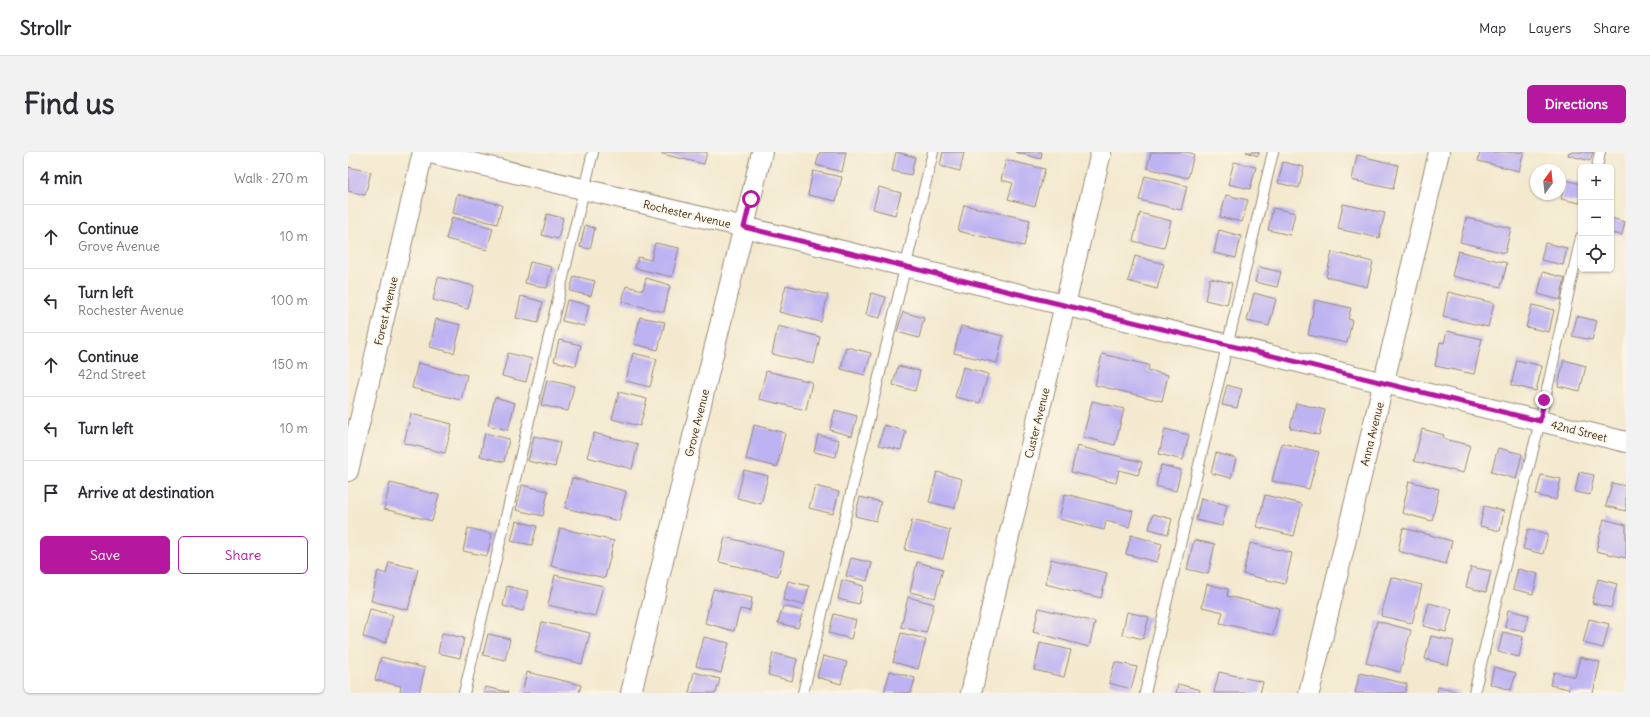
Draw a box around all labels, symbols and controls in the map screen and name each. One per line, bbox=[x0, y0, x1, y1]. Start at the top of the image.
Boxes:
text: Strollr bbox=[20, 16, 71, 40]
text: Map bbox=[1479, 19, 1506, 37]
text: Layers bbox=[1528, 19, 1571, 37]
text: Share bbox=[1593, 19, 1630, 37]
button: Directions bbox=[1527, 85, 1626, 123]
text: Find us bbox=[24, 86, 115, 122]
north arrow bbox=[1530, 164, 1566, 200]
map controls bbox=[1578, 164, 1614, 272]
button: + bbox=[1578, 164, 1614, 200]
text: 4 min bbox=[40, 167, 82, 189]
text: Walk · 270 m bbox=[234, 170, 308, 187]
route start bbox=[742, 190, 760, 208]
street label: Rochester Avenue bbox=[642, 197, 732, 231]
button: − bbox=[1578, 200, 1614, 236]
text: Continue bbox=[78, 219, 139, 238]
icon: ahead bbox=[40, 226, 62, 248]
text: 10 m bbox=[280, 228, 308, 245]
button: locate bbox=[1578, 236, 1614, 272]
text: Grove Avenue bbox=[78, 238, 160, 255]
street label: Forest Avenue bbox=[371, 275, 401, 347]
text: Turn left bbox=[78, 283, 133, 302]
icon: left bbox=[40, 290, 62, 312]
text: 100 m bbox=[271, 292, 308, 309]
text: Rochester Avenue bbox=[78, 302, 184, 319]
text: Continue bbox=[78, 347, 139, 366]
icon: ahead bbox=[40, 354, 62, 376]
text: 150 m bbox=[272, 356, 308, 373]
text: 42nd Street bbox=[78, 366, 146, 383]
street label: Custer Avenue bbox=[1021, 386, 1053, 460]
street label: Grove Avenue bbox=[682, 388, 712, 458]
route end bbox=[1535, 391, 1553, 409]
street label: Anna Avenue bbox=[1357, 400, 1387, 468]
street label: 42nd Street bbox=[1550, 417, 1609, 445]
icon: left bbox=[40, 418, 62, 440]
text: Turn left bbox=[78, 419, 133, 438]
text: 10 m bbox=[280, 420, 308, 437]
icon: arrive bbox=[40, 482, 62, 504]
text: Arrive at destination bbox=[78, 483, 214, 502]
button: Save bbox=[40, 536, 170, 574]
button: Share bbox=[178, 536, 308, 574]

